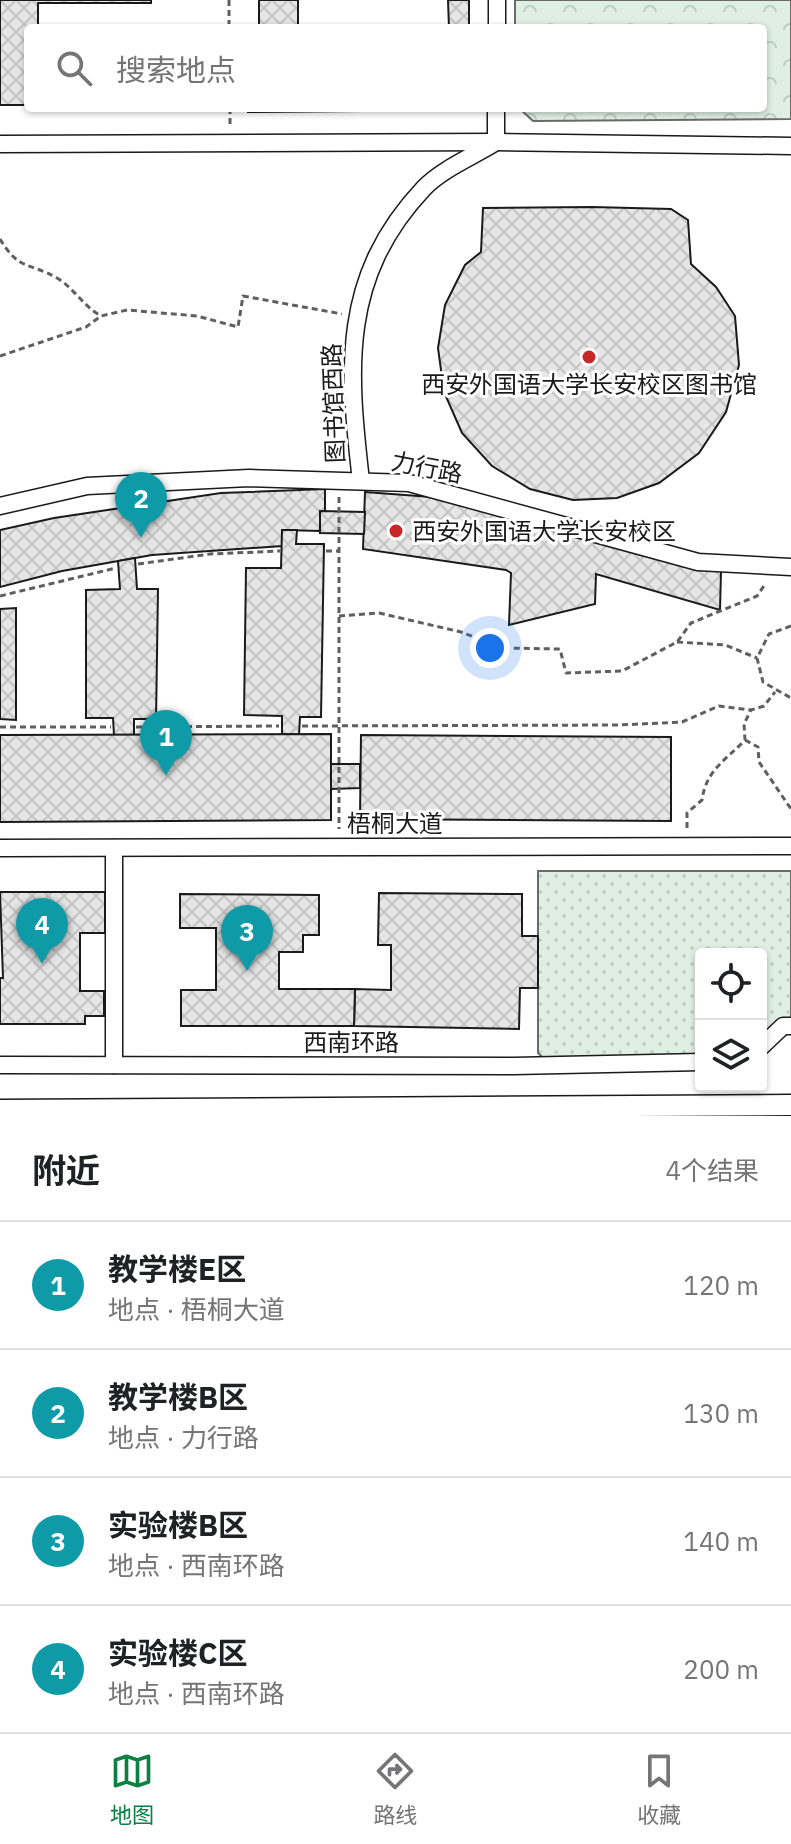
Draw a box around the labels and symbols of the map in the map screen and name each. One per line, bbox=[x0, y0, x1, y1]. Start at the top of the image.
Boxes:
street label: 图书馆西路 bbox=[315, 342, 351, 464]
marker: 西安外国语大学长安校区图书馆 bbox=[580, 348, 598, 366]
place label: 西安外国语大学长安校区图书馆 bbox=[421, 368, 757, 400]
street label: 力行路 bbox=[389, 444, 465, 490]
pin: 2 bbox=[115, 472, 167, 538]
place label: 西安外国语大学长安校区 bbox=[412, 515, 676, 547]
marker: 西安外国语大学长安校区 bbox=[387, 522, 405, 540]
your location bbox=[470, 628, 510, 668]
pin: 1 bbox=[140, 710, 192, 776]
street label: 梧桐大道 bbox=[347, 807, 443, 839]
pin: 4 bbox=[16, 898, 68, 964]
pin: 3 bbox=[221, 905, 273, 971]
street label: 西南环路 bbox=[303, 1026, 399, 1058]

